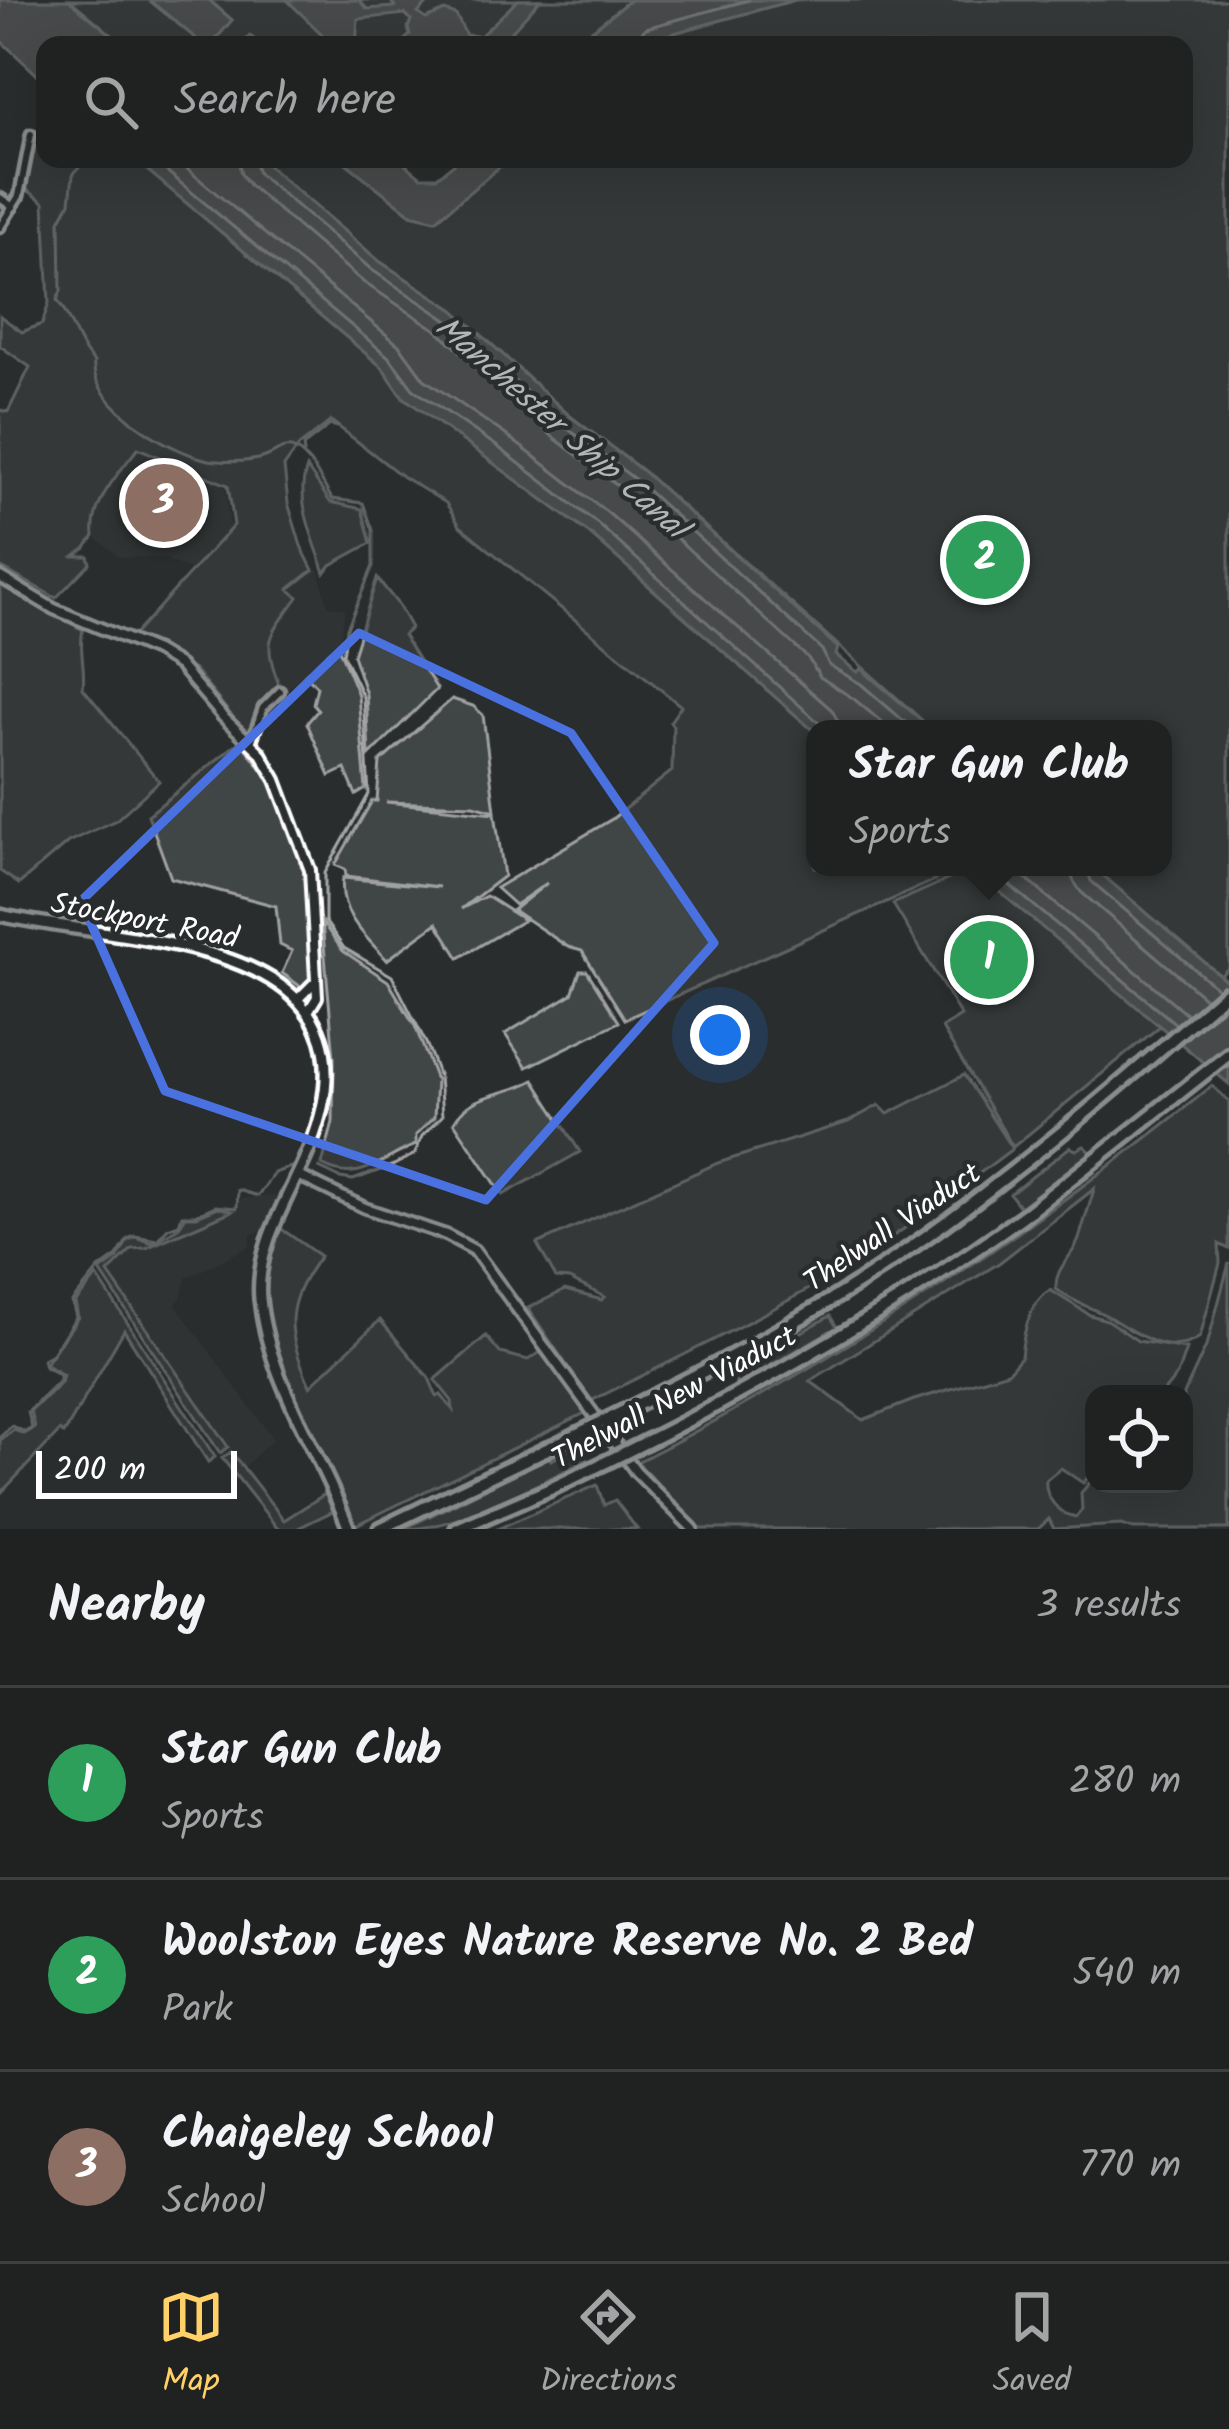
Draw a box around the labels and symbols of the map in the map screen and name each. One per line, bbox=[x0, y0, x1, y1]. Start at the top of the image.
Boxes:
water label: Manchester Ship Canal bbox=[421, 303, 703, 558]
pin: 3 bbox=[125, 458, 203, 548]
pin: 2 bbox=[946, 515, 1024, 605]
street label: Stockport Road bbox=[47, 880, 244, 964]
pin: 1 bbox=[950, 915, 1028, 1005]
your location bbox=[690, 1005, 750, 1065]
street label: Thelwall Viaduct bbox=[795, 1151, 992, 1306]
street label: Thelwall New Viaduct bbox=[544, 1314, 806, 1484]
scale bar bbox=[36, 1445, 237, 1498]

